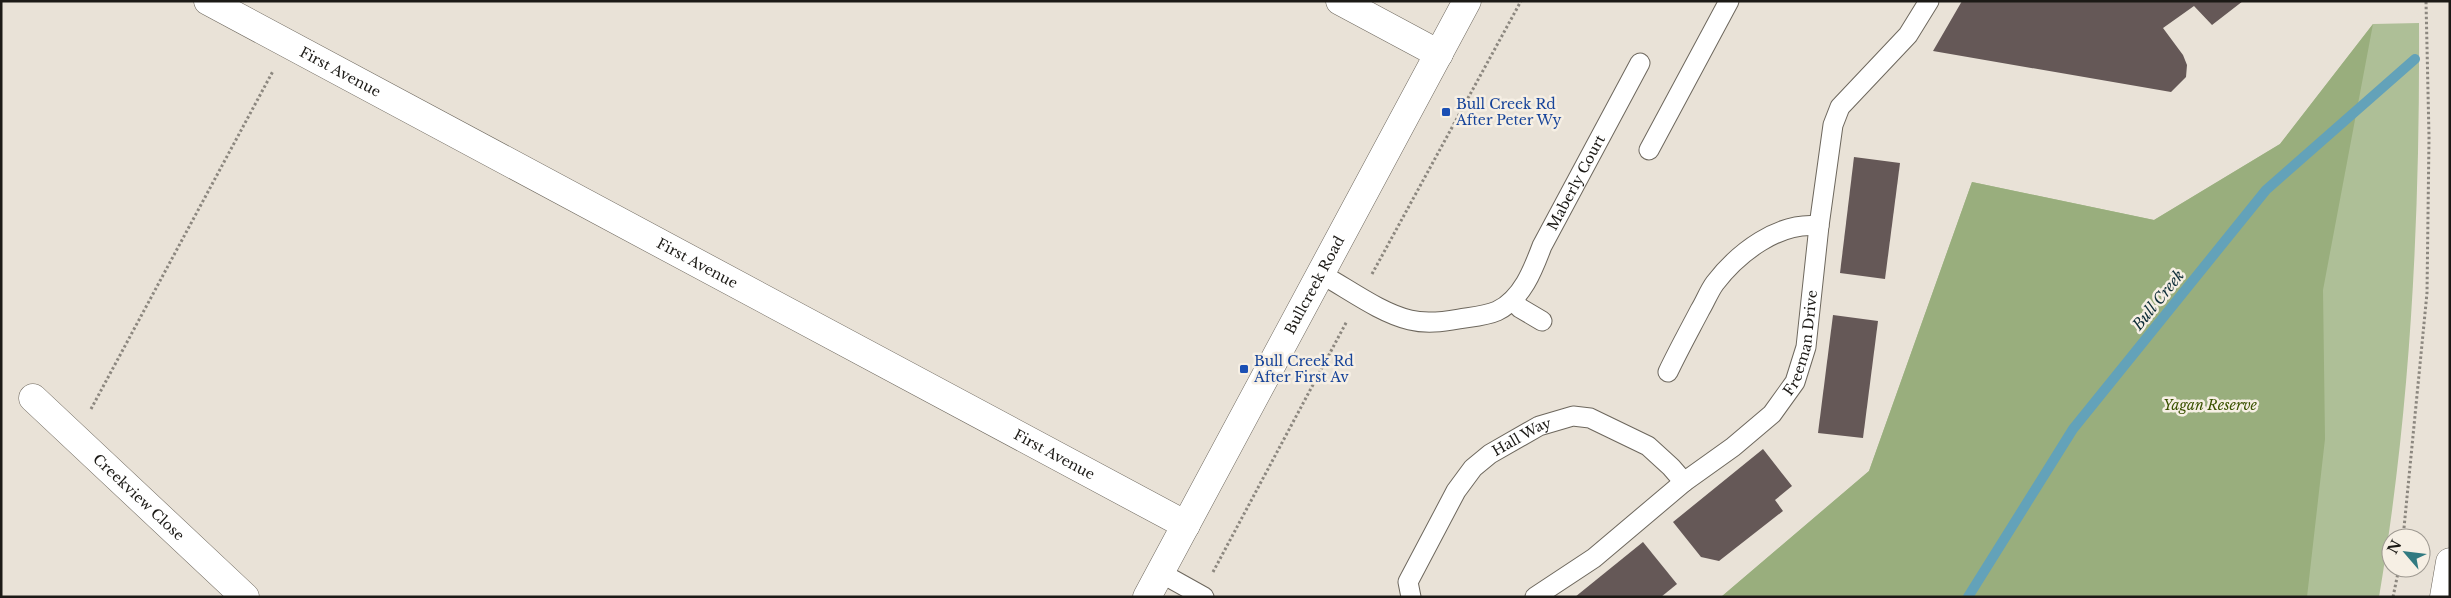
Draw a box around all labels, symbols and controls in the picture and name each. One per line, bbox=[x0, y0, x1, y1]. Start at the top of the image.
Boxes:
street label: First Avenue bbox=[297, 43, 384, 101]
place label: Bull Creek Rd After Peter Wy bbox=[1455, 95, 1561, 129]
marker: Bull Creek Rd After Peter Wy bbox=[1440, 106, 1452, 118]
street label: Maberly Court bbox=[1543, 131, 1609, 233]
street label: Bullcreek Road bbox=[1281, 232, 1348, 337]
street label: First Avenue bbox=[654, 234, 741, 292]
water label: Bull Creek bbox=[2127, 266, 2188, 335]
street label: Freeman Drive bbox=[1779, 289, 1821, 399]
place label: Bull Creek Rd After First Av bbox=[1253, 352, 1354, 386]
marker: Bull Creek Rd After First Av bbox=[1238, 363, 1250, 375]
park label: Yagan Reserve bbox=[2163, 396, 2258, 414]
street label: Hall Way bbox=[1489, 414, 1553, 460]
street label: First Avenue bbox=[1011, 425, 1098, 483]
street label: Creekview Close bbox=[89, 450, 188, 544]
north arrow bbox=[2381, 528, 2431, 578]
text: N bbox=[2383, 537, 2406, 557]

